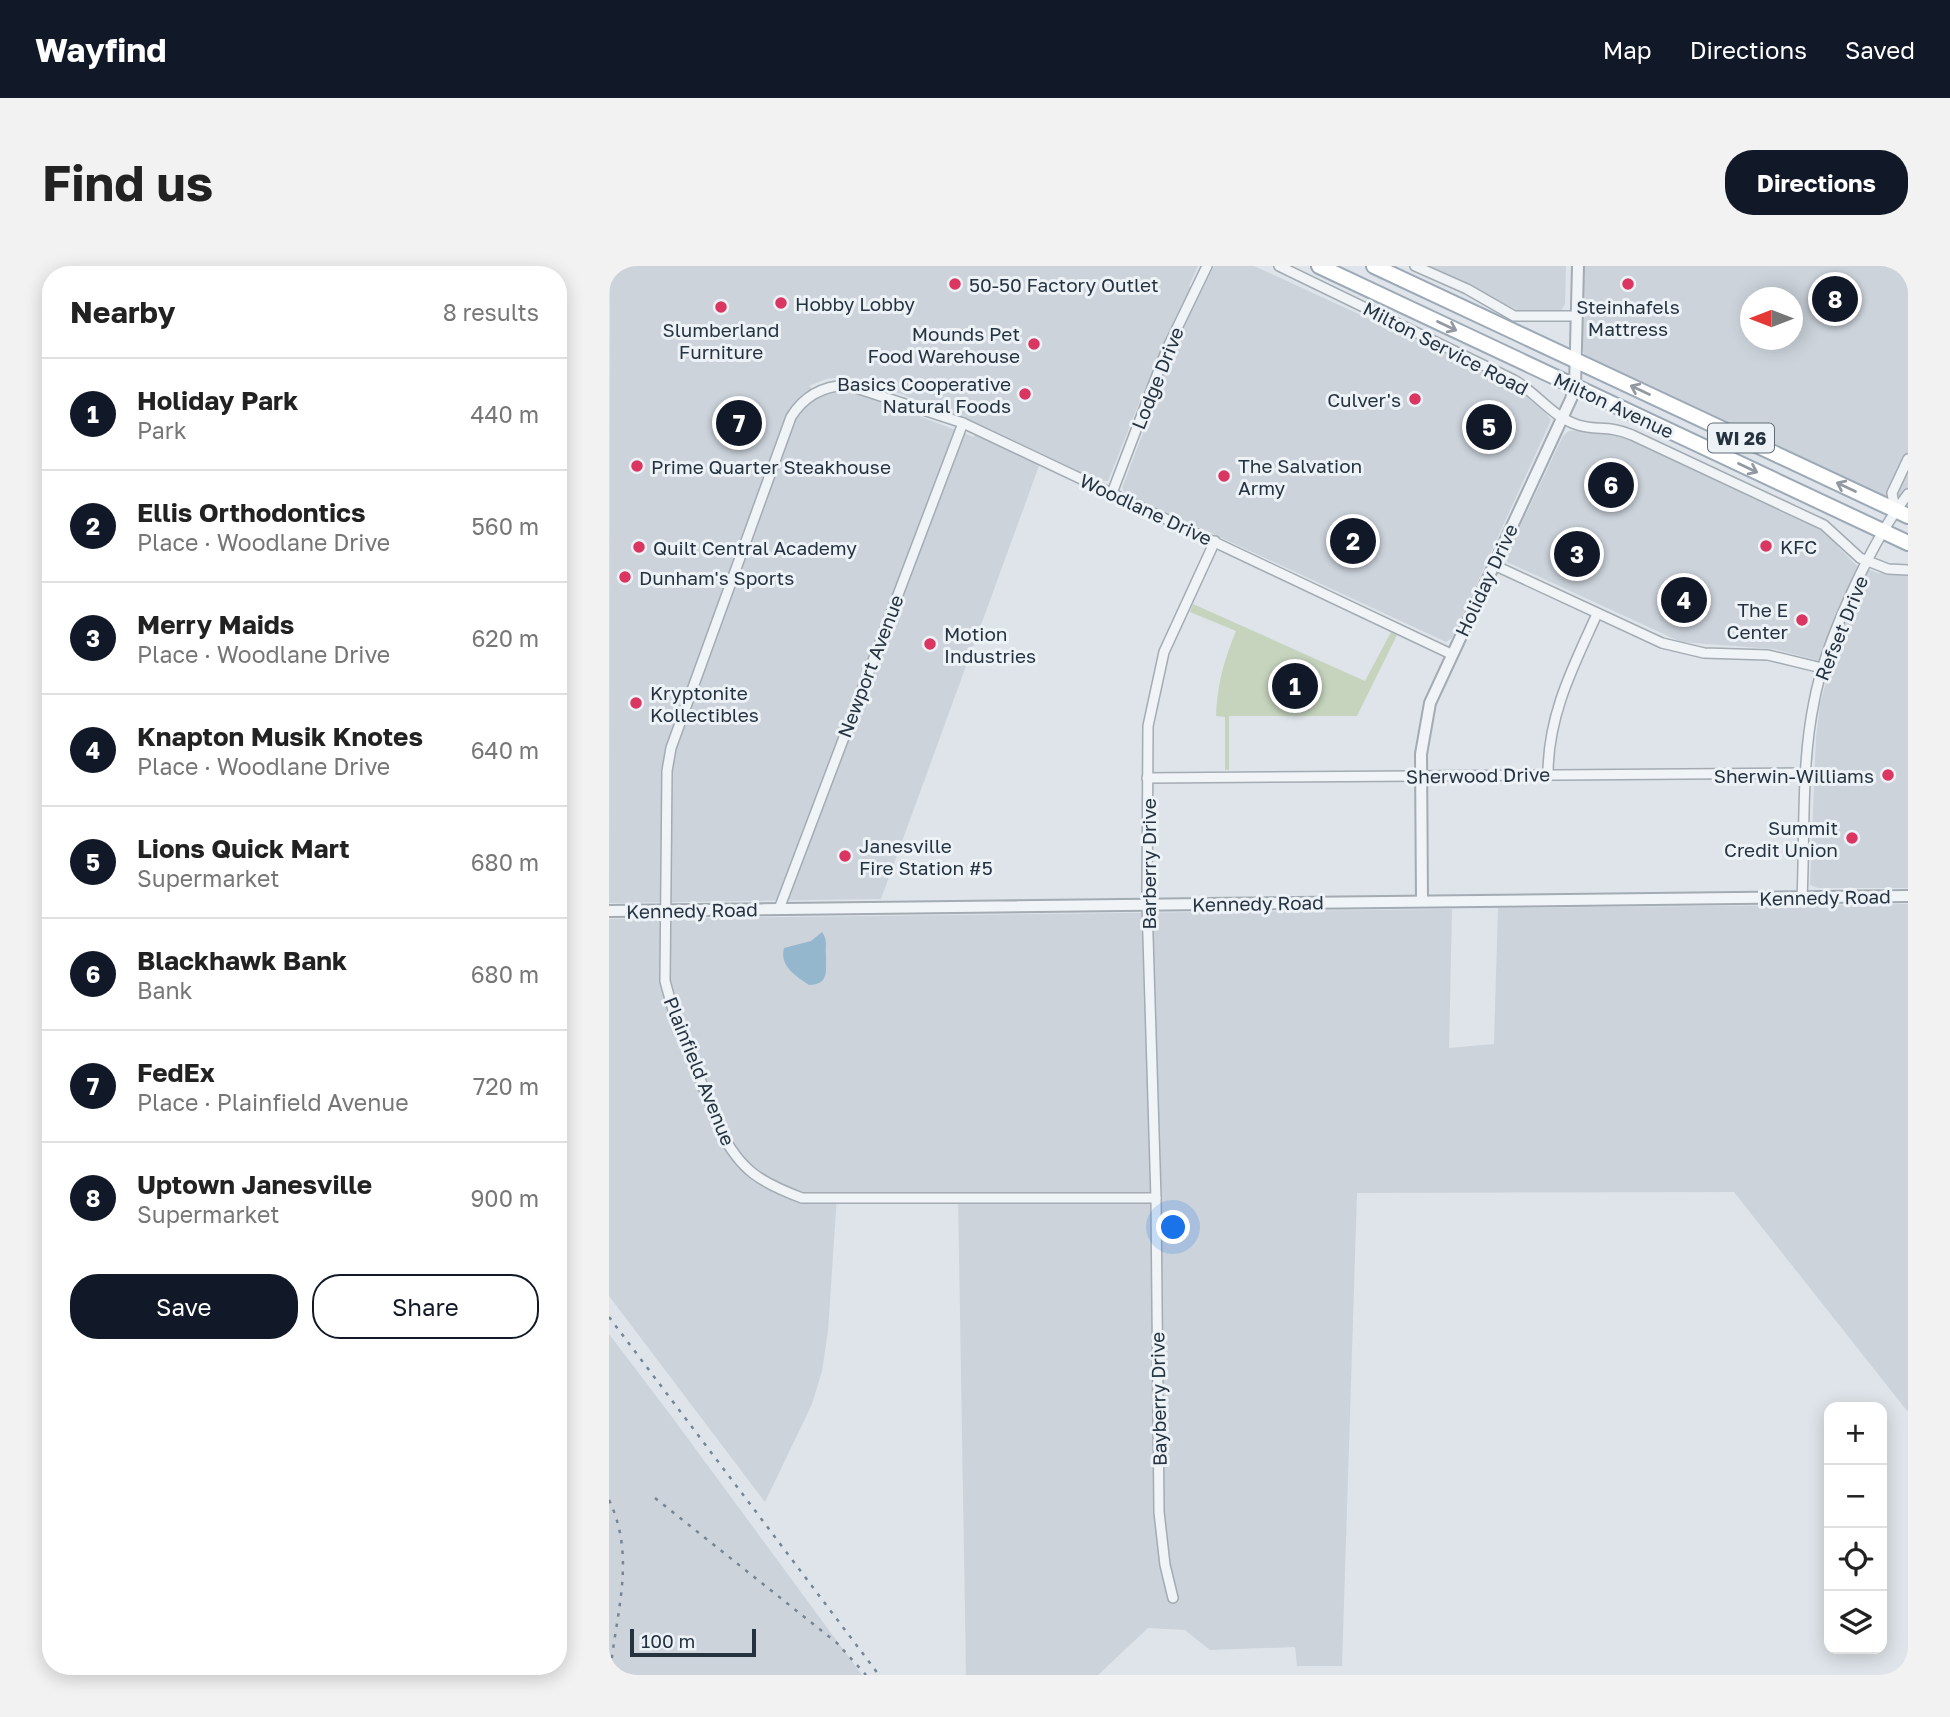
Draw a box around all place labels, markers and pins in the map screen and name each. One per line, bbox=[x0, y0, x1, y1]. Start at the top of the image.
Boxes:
place label: 50-50 Factory Outlet bbox=[969, 273, 1159, 296]
pin: 8 bbox=[1812, 273, 1858, 325]
marker: 50-50 Factory Outlet bbox=[947, 276, 963, 292]
marker: Steinhafels Mattress bbox=[1620, 276, 1636, 292]
place label: Hobby Lobby bbox=[795, 292, 915, 315]
marker: Hobby Lobby bbox=[773, 295, 789, 311]
place label: Steinhafels Mattress bbox=[1576, 295, 1680, 340]
marker: Slumberland Furniture bbox=[713, 299, 729, 315]
place label: Slumberland Furniture bbox=[663, 318, 779, 363]
place label: Mounds Pet Food Warehouse bbox=[868, 322, 1020, 367]
marker: Mounds Pet Food Warehouse bbox=[1026, 336, 1042, 352]
place label: Basics Cooperative Natural Foods bbox=[837, 372, 1011, 417]
marker: Basics Cooperative Natural Foods bbox=[1017, 386, 1033, 402]
place label: Culver's bbox=[1327, 388, 1401, 411]
marker: Culver's bbox=[1407, 391, 1423, 407]
pin: 7 bbox=[716, 397, 762, 449]
pin: 5 bbox=[1466, 401, 1512, 453]
place label: The Salvation Army bbox=[1238, 454, 1362, 499]
place label: Prime Quarter Steakhouse bbox=[651, 455, 891, 478]
marker: Prime Quarter Steakhouse bbox=[629, 458, 645, 474]
pin: 6 bbox=[1588, 459, 1634, 511]
marker: The Salvation Army bbox=[1216, 468, 1232, 484]
pin: 2 bbox=[1330, 515, 1376, 567]
pin: 3 bbox=[1554, 528, 1600, 580]
place label: KFC bbox=[1780, 535, 1817, 558]
place label: Quilt Central Academy bbox=[653, 536, 857, 559]
marker: KFC bbox=[1758, 538, 1774, 554]
marker: Quilt Central Academy bbox=[631, 539, 647, 555]
place label: Dunham's Sports bbox=[639, 566, 794, 589]
marker: Dunham's Sports bbox=[617, 569, 633, 585]
pin: 4 bbox=[1661, 574, 1707, 626]
place label: The E Center bbox=[1727, 598, 1789, 643]
marker: The E Center bbox=[1794, 612, 1810, 628]
place label: Motion Industries bbox=[944, 622, 1036, 667]
marker: Motion Industries bbox=[922, 636, 938, 652]
pin: 1 bbox=[1272, 660, 1318, 712]
place label: Kryptonite Kollectibles bbox=[650, 681, 759, 726]
marker: Kryptonite Kollectibles bbox=[628, 695, 644, 711]
place label: Sherwin-Williams bbox=[1714, 764, 1874, 787]
marker: Sherwin-Williams bbox=[1880, 767, 1896, 783]
place label: Summit Credit Union bbox=[1724, 816, 1838, 861]
marker: Summit Credit Union bbox=[1844, 830, 1860, 846]
place label: Janesville Fire Station #5 bbox=[859, 834, 993, 879]
marker: Janesville Fire Station #5 bbox=[837, 848, 853, 864]

